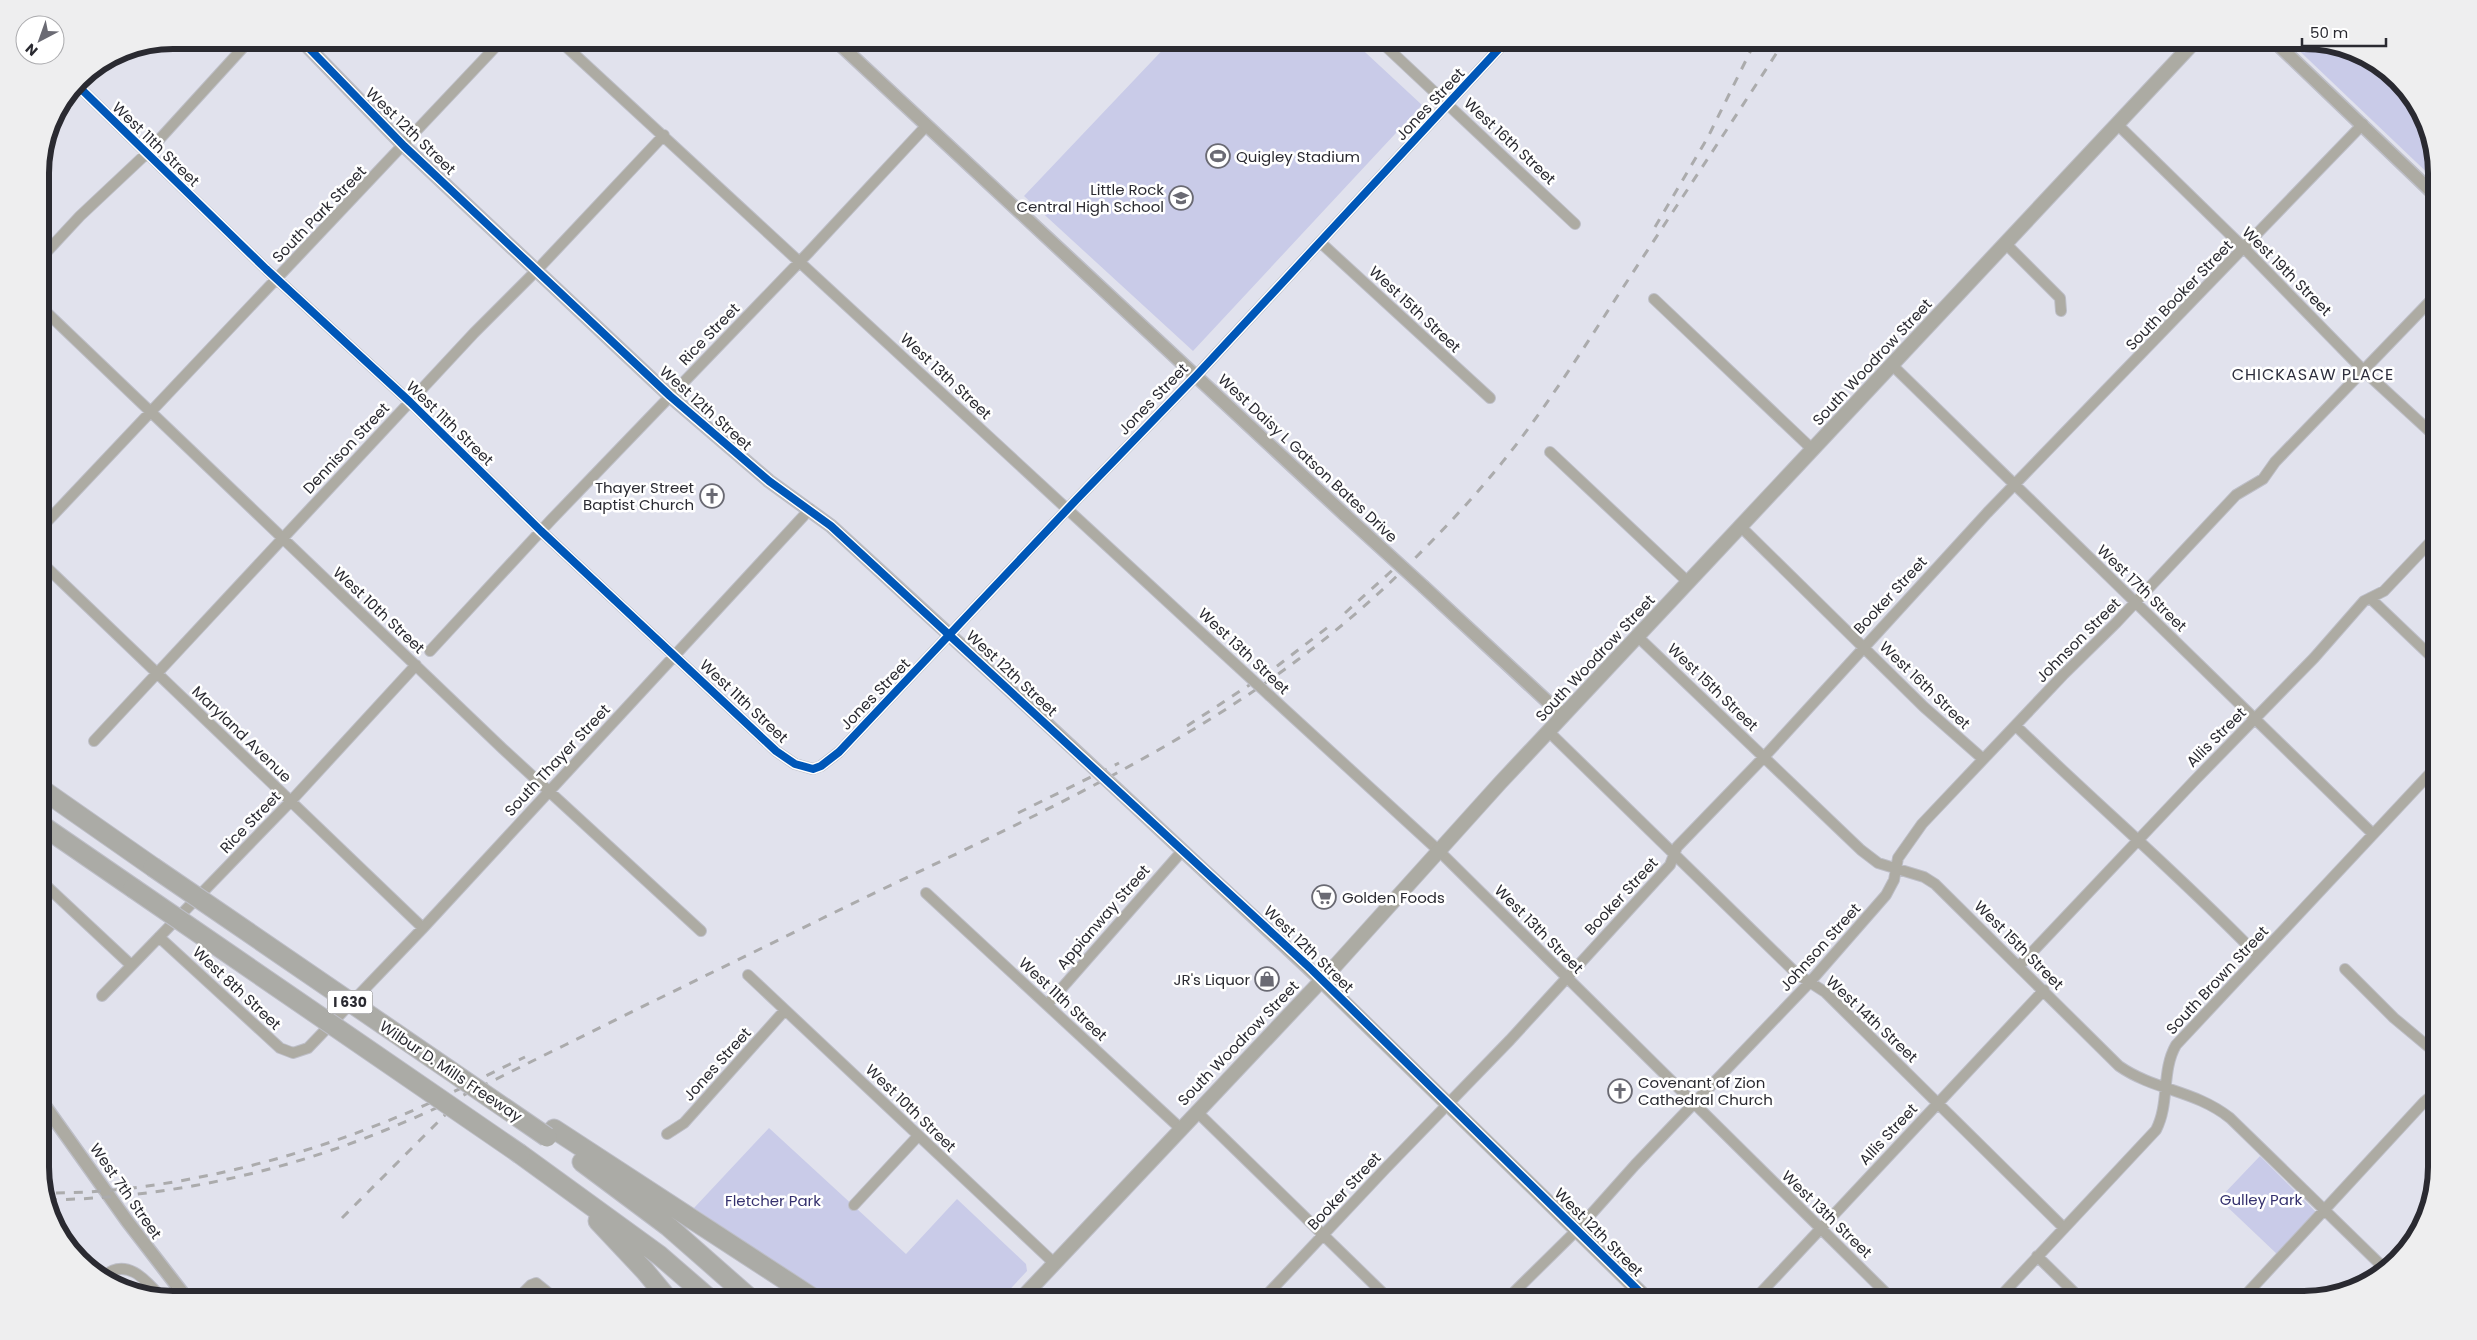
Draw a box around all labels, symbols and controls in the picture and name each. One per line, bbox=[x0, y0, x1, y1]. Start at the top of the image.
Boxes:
north arrow bbox=[15, 15, 65, 65]
scale bar bbox=[2302, 15, 2386, 47]
text: 50 m bbox=[2310, 22, 2348, 43]
text: N bbox=[21, 39, 42, 61]
street label: Jones Street bbox=[1391, 63, 1469, 145]
street label: West 12th Street bbox=[361, 83, 461, 179]
street label: West 16th Street bbox=[1459, 93, 1561, 189]
street label: West 11th Street bbox=[108, 97, 204, 191]
sports icon: Quigley Stadium bbox=[1205, 143, 1231, 169]
place label: Quigley Stadium bbox=[1236, 146, 1360, 167]
street label: South Park Street bbox=[267, 161, 371, 267]
place label: Little Rock Central High School bbox=[1016, 179, 1164, 217]
school or university icon: Little Rock Central High School bbox=[1168, 185, 1194, 211]
street label: West 19th Street bbox=[2238, 222, 2336, 320]
street label: South Booker Street bbox=[2121, 235, 2237, 355]
street label: West 15th Street bbox=[1365, 261, 1465, 357]
street label: South Woodrow Street bbox=[1808, 294, 1936, 430]
street label: Rice Street bbox=[674, 298, 744, 370]
street label: West 13th Street bbox=[896, 328, 996, 424]
street label: Jones Street bbox=[1113, 359, 1193, 439]
street label: West 12th Street bbox=[655, 361, 757, 455]
district label: CHICKASAW PLACE bbox=[2232, 363, 2394, 386]
street label: West Daisy L Gatson Bates Drive bbox=[1214, 369, 1402, 547]
street label: West 11th Street bbox=[402, 376, 498, 470]
street label: Dennison Street bbox=[298, 398, 394, 498]
place label: Thayer Street Baptist Church bbox=[583, 477, 694, 515]
church icon: Thayer Street Baptist Church bbox=[699, 483, 725, 509]
street label: West 17th Street bbox=[2093, 540, 2191, 636]
street label: Booker Street bbox=[1849, 552, 1931, 638]
street label: West 10th Street bbox=[329, 562, 429, 658]
street label: South Woodrow Street bbox=[1531, 590, 1659, 726]
street label: Johnson Street bbox=[2031, 593, 2125, 687]
street label: West 13th Street bbox=[1194, 603, 1294, 699]
street label: West 12th Street bbox=[962, 625, 1062, 721]
street label: West 16th Street bbox=[1875, 636, 1975, 734]
street label: West 15th Street bbox=[1663, 638, 1763, 736]
street label: Jones Street bbox=[835, 654, 915, 734]
street label: West 11th Street bbox=[695, 655, 793, 747]
street label: Maryland Avenue bbox=[188, 681, 296, 787]
street label: South Thayer Street bbox=[499, 699, 615, 821]
street label: Allis Street bbox=[2181, 702, 2251, 772]
street label: Rice Street bbox=[215, 786, 285, 858]
street label: Booker Street bbox=[1580, 853, 1662, 939]
street label: Appianway Street bbox=[1052, 860, 1154, 974]
street label: West 13th Street bbox=[1490, 880, 1588, 978]
supermarket icon: Golden Foods bbox=[1311, 884, 1337, 910]
place label: Golden Foods bbox=[1342, 887, 1445, 908]
street label: West 15th Street bbox=[1970, 896, 2068, 994]
street label: Johnson Street bbox=[1775, 898, 1865, 996]
street label: West 12th Street bbox=[1259, 901, 1359, 997]
street label: South Brown Street bbox=[2161, 921, 2273, 1039]
street label: West 8th Street bbox=[188, 942, 286, 1034]
street label: West 11th Street bbox=[1014, 953, 1112, 1045]
shop icon: JR's Liquor bbox=[1254, 966, 1280, 992]
place label: JR's Liquor bbox=[1174, 969, 1250, 990]
street label: West 14th Street bbox=[1822, 971, 1922, 1067]
street label: South Woodrow Street bbox=[1173, 976, 1303, 1110]
road number: I 630 bbox=[328, 990, 372, 1014]
street label: Wilbur D. Mills Freeway bbox=[376, 1015, 527, 1127]
street label: Jones Street bbox=[678, 1023, 756, 1105]
street label: West 10th Street bbox=[861, 1059, 961, 1157]
place label: Covenant of Zion Cathedral Church bbox=[1638, 1072, 1773, 1110]
church icon: Covenant of Zion Cathedral Church bbox=[1607, 1078, 1633, 1104]
street label: Allis Street bbox=[1854, 1099, 1922, 1169]
street label: West 7th Street bbox=[85, 1139, 167, 1243]
street label: Booker Street bbox=[1303, 1148, 1385, 1234]
street label: West 13th Street bbox=[1777, 1166, 1877, 1262]
street label: West 12th Street bbox=[1550, 1183, 1648, 1281]
park label: Gulley Park bbox=[2220, 1189, 2303, 1210]
park label: Fletcher Park bbox=[725, 1190, 821, 1211]

